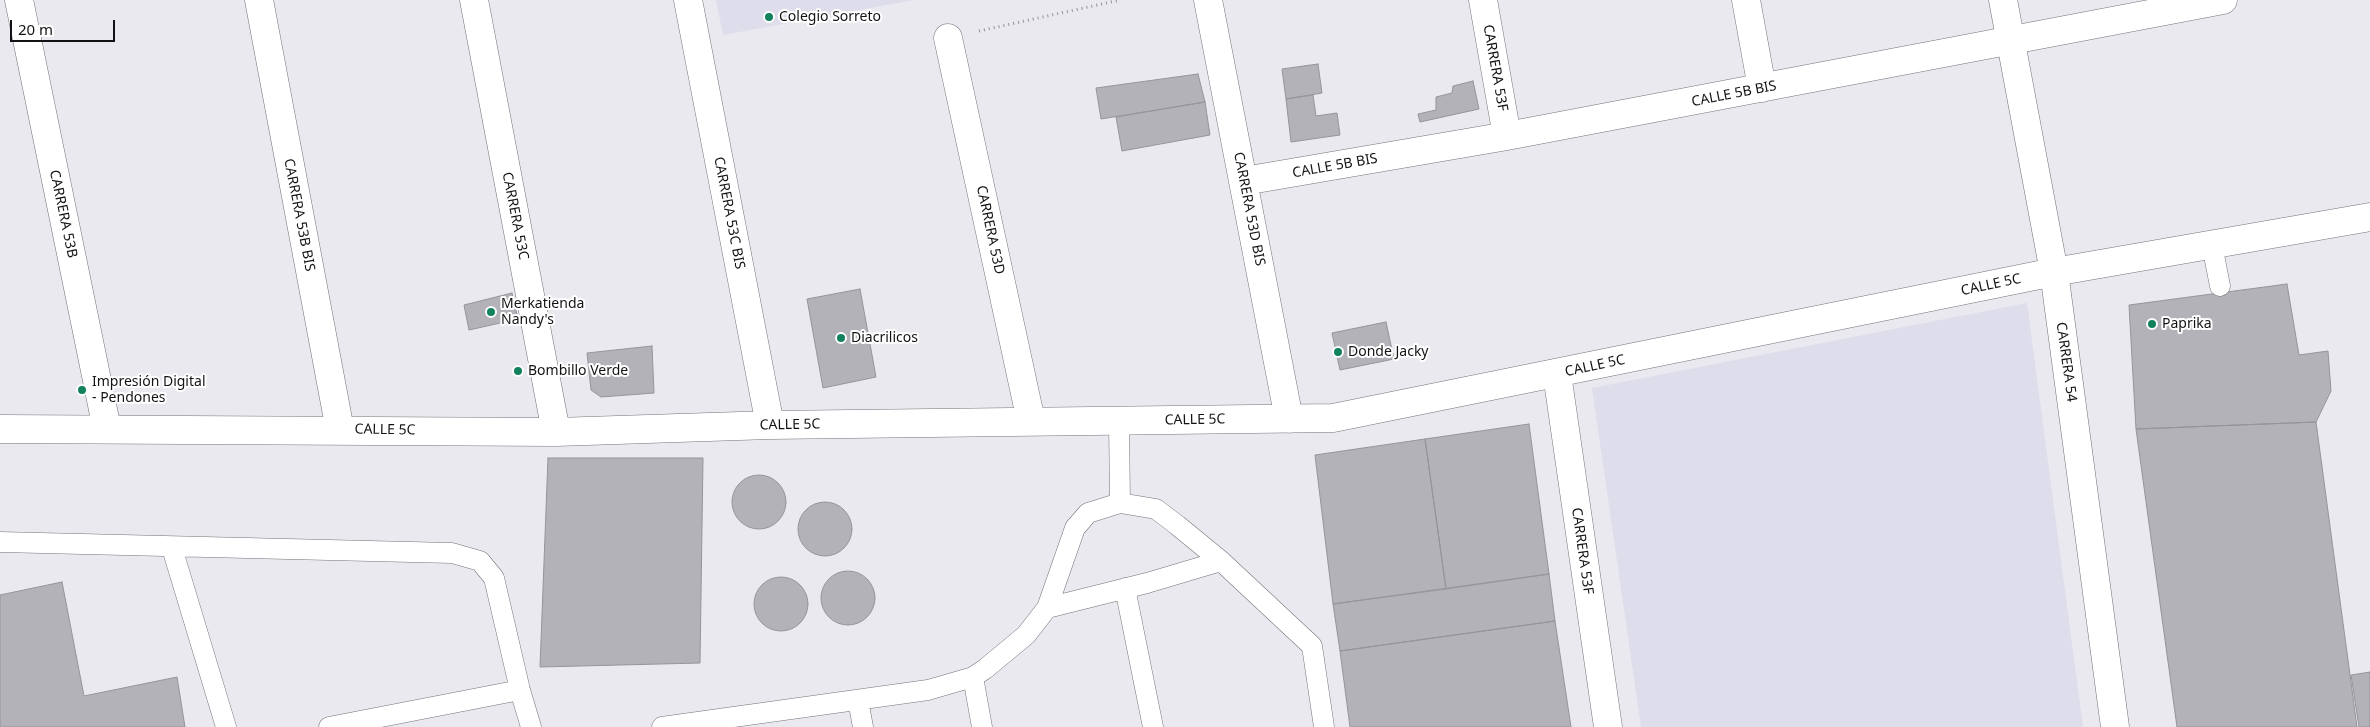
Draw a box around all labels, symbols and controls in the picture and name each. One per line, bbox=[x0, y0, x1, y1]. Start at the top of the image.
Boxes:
place label: Colegio Sorreto bbox=[779, 9, 881, 25]
scale bar bbox=[12, 10, 118, 42]
marker: Colegio Sorreto bbox=[763, 11, 775, 23]
text: 20 m bbox=[18, 19, 53, 39]
street label: CARRERA 53F bbox=[1479, 23, 1511, 113]
street label: CALLE 5B BIS bbox=[1690, 78, 1778, 110]
street label: CALLE 5B BIS bbox=[1291, 150, 1379, 182]
street label: CARRERA 53D BIS bbox=[1230, 151, 1268, 267]
street label: CARRERA 53C BIS bbox=[710, 155, 748, 271]
street label: CARRERA 53B BIS bbox=[280, 157, 318, 273]
street label: CARRERA 53B bbox=[45, 169, 81, 259]
street label: CARRERA 53C bbox=[498, 171, 532, 261]
street label: CARRERA 53D bbox=[972, 184, 1008, 276]
street label: CALLE 5C bbox=[1960, 270, 2022, 300]
place label: Merkatienda Nandy's bbox=[501, 296, 584, 328]
marker: Merkatienda Nandy's bbox=[485, 306, 497, 318]
place label: Paprika bbox=[2162, 316, 2212, 332]
marker: Paprika bbox=[2146, 318, 2158, 330]
street label: CARRERA 54 bbox=[2052, 321, 2080, 403]
place label: Diacrilicos bbox=[851, 330, 918, 346]
marker: Diacrilicos bbox=[835, 332, 847, 344]
place label: Donde Jacky bbox=[1348, 344, 1428, 360]
marker: Donde Jacky bbox=[1332, 346, 1344, 358]
street label: CALLE 5C bbox=[1564, 351, 1626, 381]
place label: Bombillo Verde bbox=[528, 363, 628, 379]
marker: Bombillo Verde bbox=[512, 365, 524, 377]
place label: Impresión Digital - Pendones bbox=[92, 374, 205, 407]
marker: Impresión Digital - Pendones bbox=[76, 384, 88, 396]
street label: CALLE 5C bbox=[1164, 411, 1226, 429]
street label: CALLE 5C bbox=[759, 416, 821, 434]
street label: CALLE 5C bbox=[354, 421, 416, 439]
street label: CARRERA 53F bbox=[1568, 506, 1596, 596]

